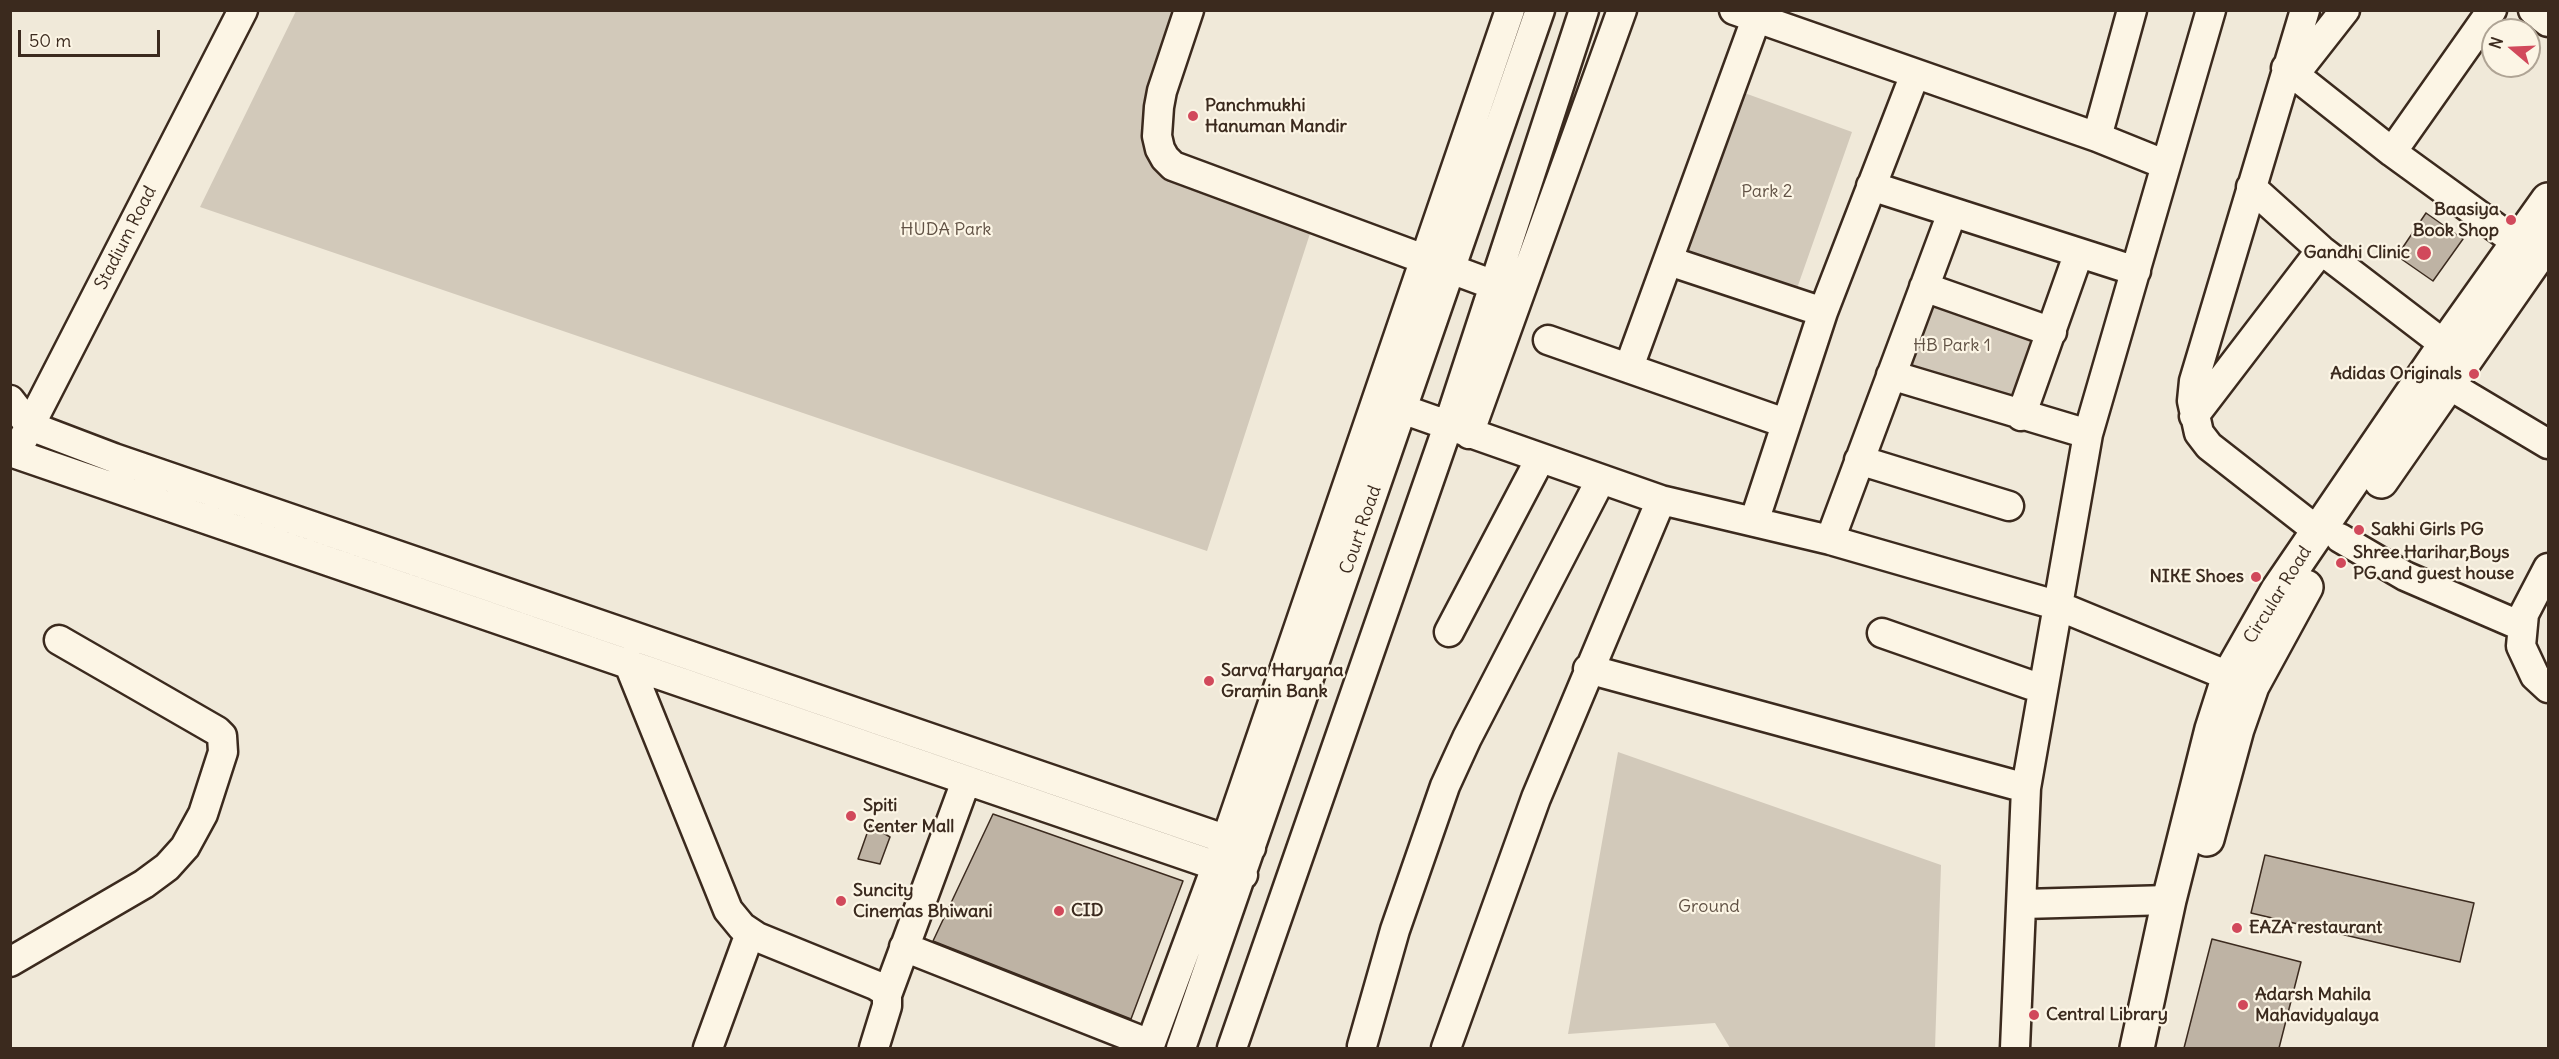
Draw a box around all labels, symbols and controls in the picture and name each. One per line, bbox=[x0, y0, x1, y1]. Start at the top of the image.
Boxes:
scale bar bbox=[21, 18, 164, 56]
north arrow bbox=[2481, 18, 2541, 78]
text: 50 m bbox=[29, 29, 71, 52]
text: N bbox=[2485, 34, 2507, 51]
place label: Panchmukhi Hanuman Mandir bbox=[1205, 95, 1347, 138]
marker: Panchmukhi Hanuman Mandir bbox=[1186, 109, 1200, 123]
park label: Park 2 bbox=[1741, 181, 1793, 203]
street label: Stadium Road bbox=[91, 183, 161, 293]
place label: Baasiya Book Shop bbox=[2413, 199, 2499, 242]
marker: Baasiya Book Shop bbox=[2504, 213, 2518, 227]
park label: HUDA Park bbox=[900, 219, 992, 241]
place label: Gandhi Clinic bbox=[2303, 242, 2410, 264]
marker: Gandhi Clinic bbox=[2415, 244, 2433, 262]
park label: HB Park 1 bbox=[1913, 335, 1991, 357]
place label: Adidas Originals bbox=[2330, 363, 2462, 385]
marker: Adidas Originals bbox=[2467, 367, 2481, 381]
street label: Court Road bbox=[1336, 483, 1386, 577]
place label: Sakhi Girls PG bbox=[2371, 519, 2484, 541]
marker: Sakhi Girls PG bbox=[2352, 523, 2366, 537]
street label: Circular Road bbox=[2239, 542, 2317, 648]
place label: Shree Harihar,Boys PG and guest house bbox=[2353, 542, 2514, 584]
marker: Shree Harihar,Boys PG and guest house bbox=[2334, 556, 2348, 570]
place label: NIKE Shoes bbox=[2149, 566, 2244, 588]
marker: NIKE Shoes bbox=[2249, 570, 2263, 584]
place label: Sarva Haryana Gramin Bank bbox=[1221, 660, 1344, 702]
marker: Sarva Haryana Gramin Bank bbox=[1202, 674, 1216, 688]
place label: Spiti Center Mall bbox=[863, 795, 954, 838]
marker: Spiti Center Mall bbox=[844, 809, 858, 823]
place label: Suncity Cinemas Bhiwani bbox=[853, 880, 993, 922]
marker: Suncity Cinemas Bhiwani bbox=[834, 894, 848, 908]
park label: Ground bbox=[1678, 896, 1740, 918]
place label: CID bbox=[1071, 900, 1103, 922]
marker: CID bbox=[1052, 904, 1066, 918]
place label: EAZA restaurant bbox=[2249, 917, 2382, 939]
marker: EAZA restaurant bbox=[2230, 921, 2244, 935]
place label: Adarsh Mahila Mahavidyalaya bbox=[2255, 984, 2379, 1026]
marker: Adarsh Mahila Mahavidyalaya bbox=[2236, 998, 2250, 1012]
place label: Central Library bbox=[2046, 1004, 2168, 1026]
marker: Central Library bbox=[2027, 1008, 2041, 1022]

